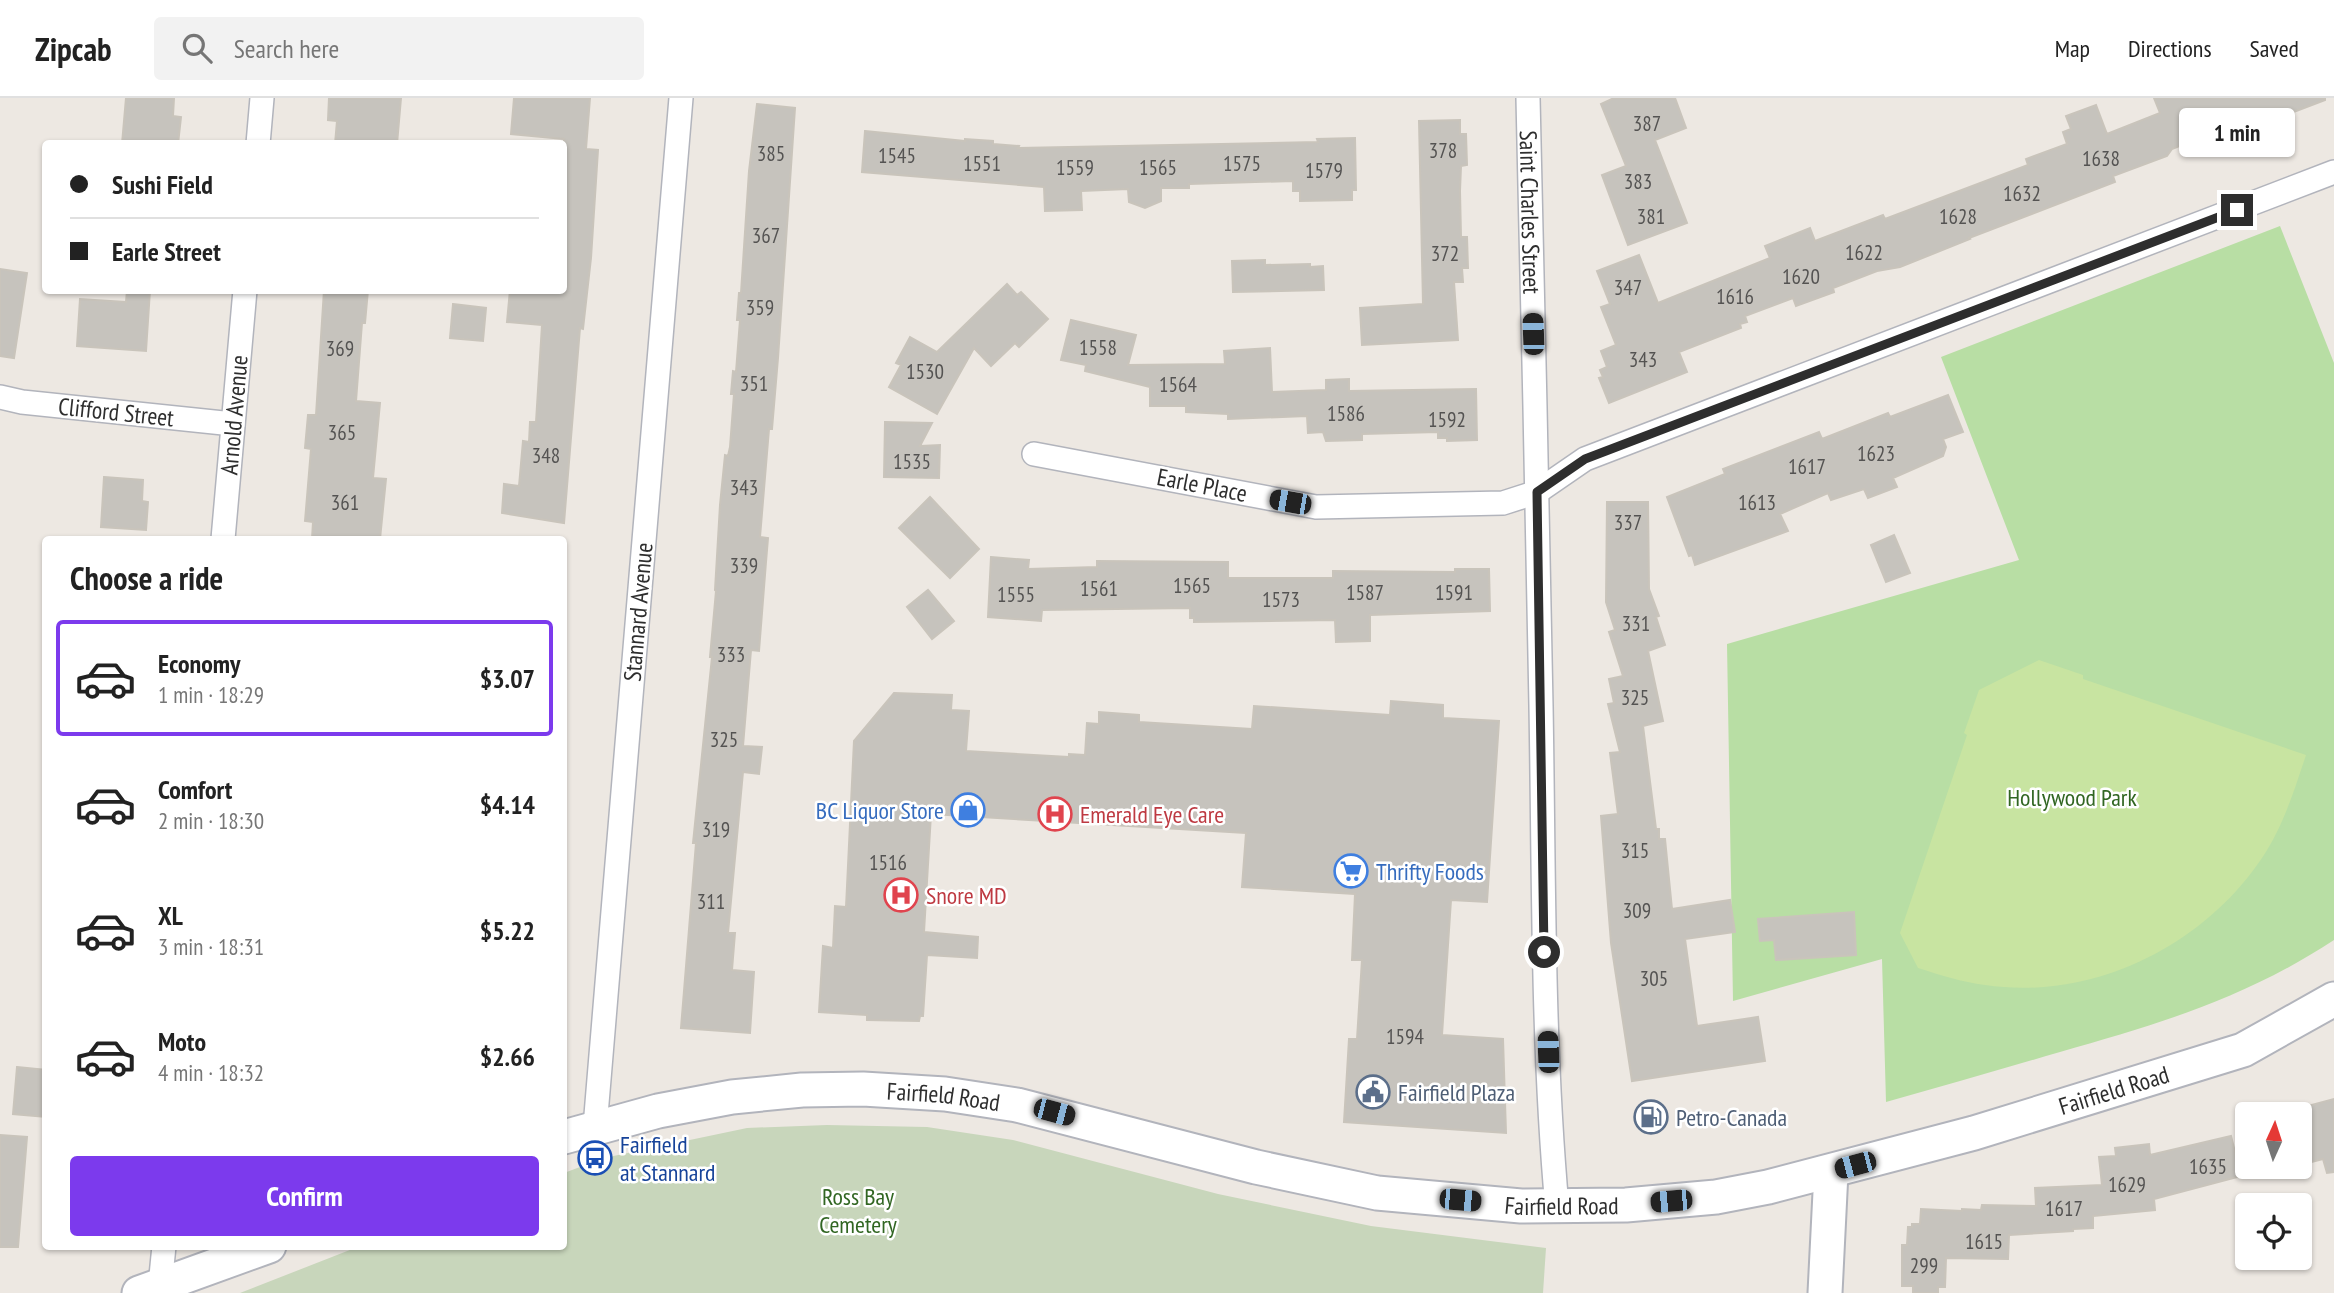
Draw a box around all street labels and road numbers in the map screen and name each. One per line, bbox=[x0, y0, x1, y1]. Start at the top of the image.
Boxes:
street label: Saint Charles Street bbox=[1513, 130, 1548, 295]
street label: Arnold Avenue bbox=[213, 354, 255, 476]
street label: Clifford Street bbox=[57, 391, 176, 434]
street label: Earle Place bbox=[1154, 461, 1250, 509]
street label: Stannard Avenue bbox=[616, 541, 660, 683]
street label: Fairfield Road bbox=[2055, 1058, 2173, 1121]
street label: Fairfield Road bbox=[886, 1075, 1002, 1118]
street label: Fairfield Road bbox=[1503, 1189, 1619, 1222]

